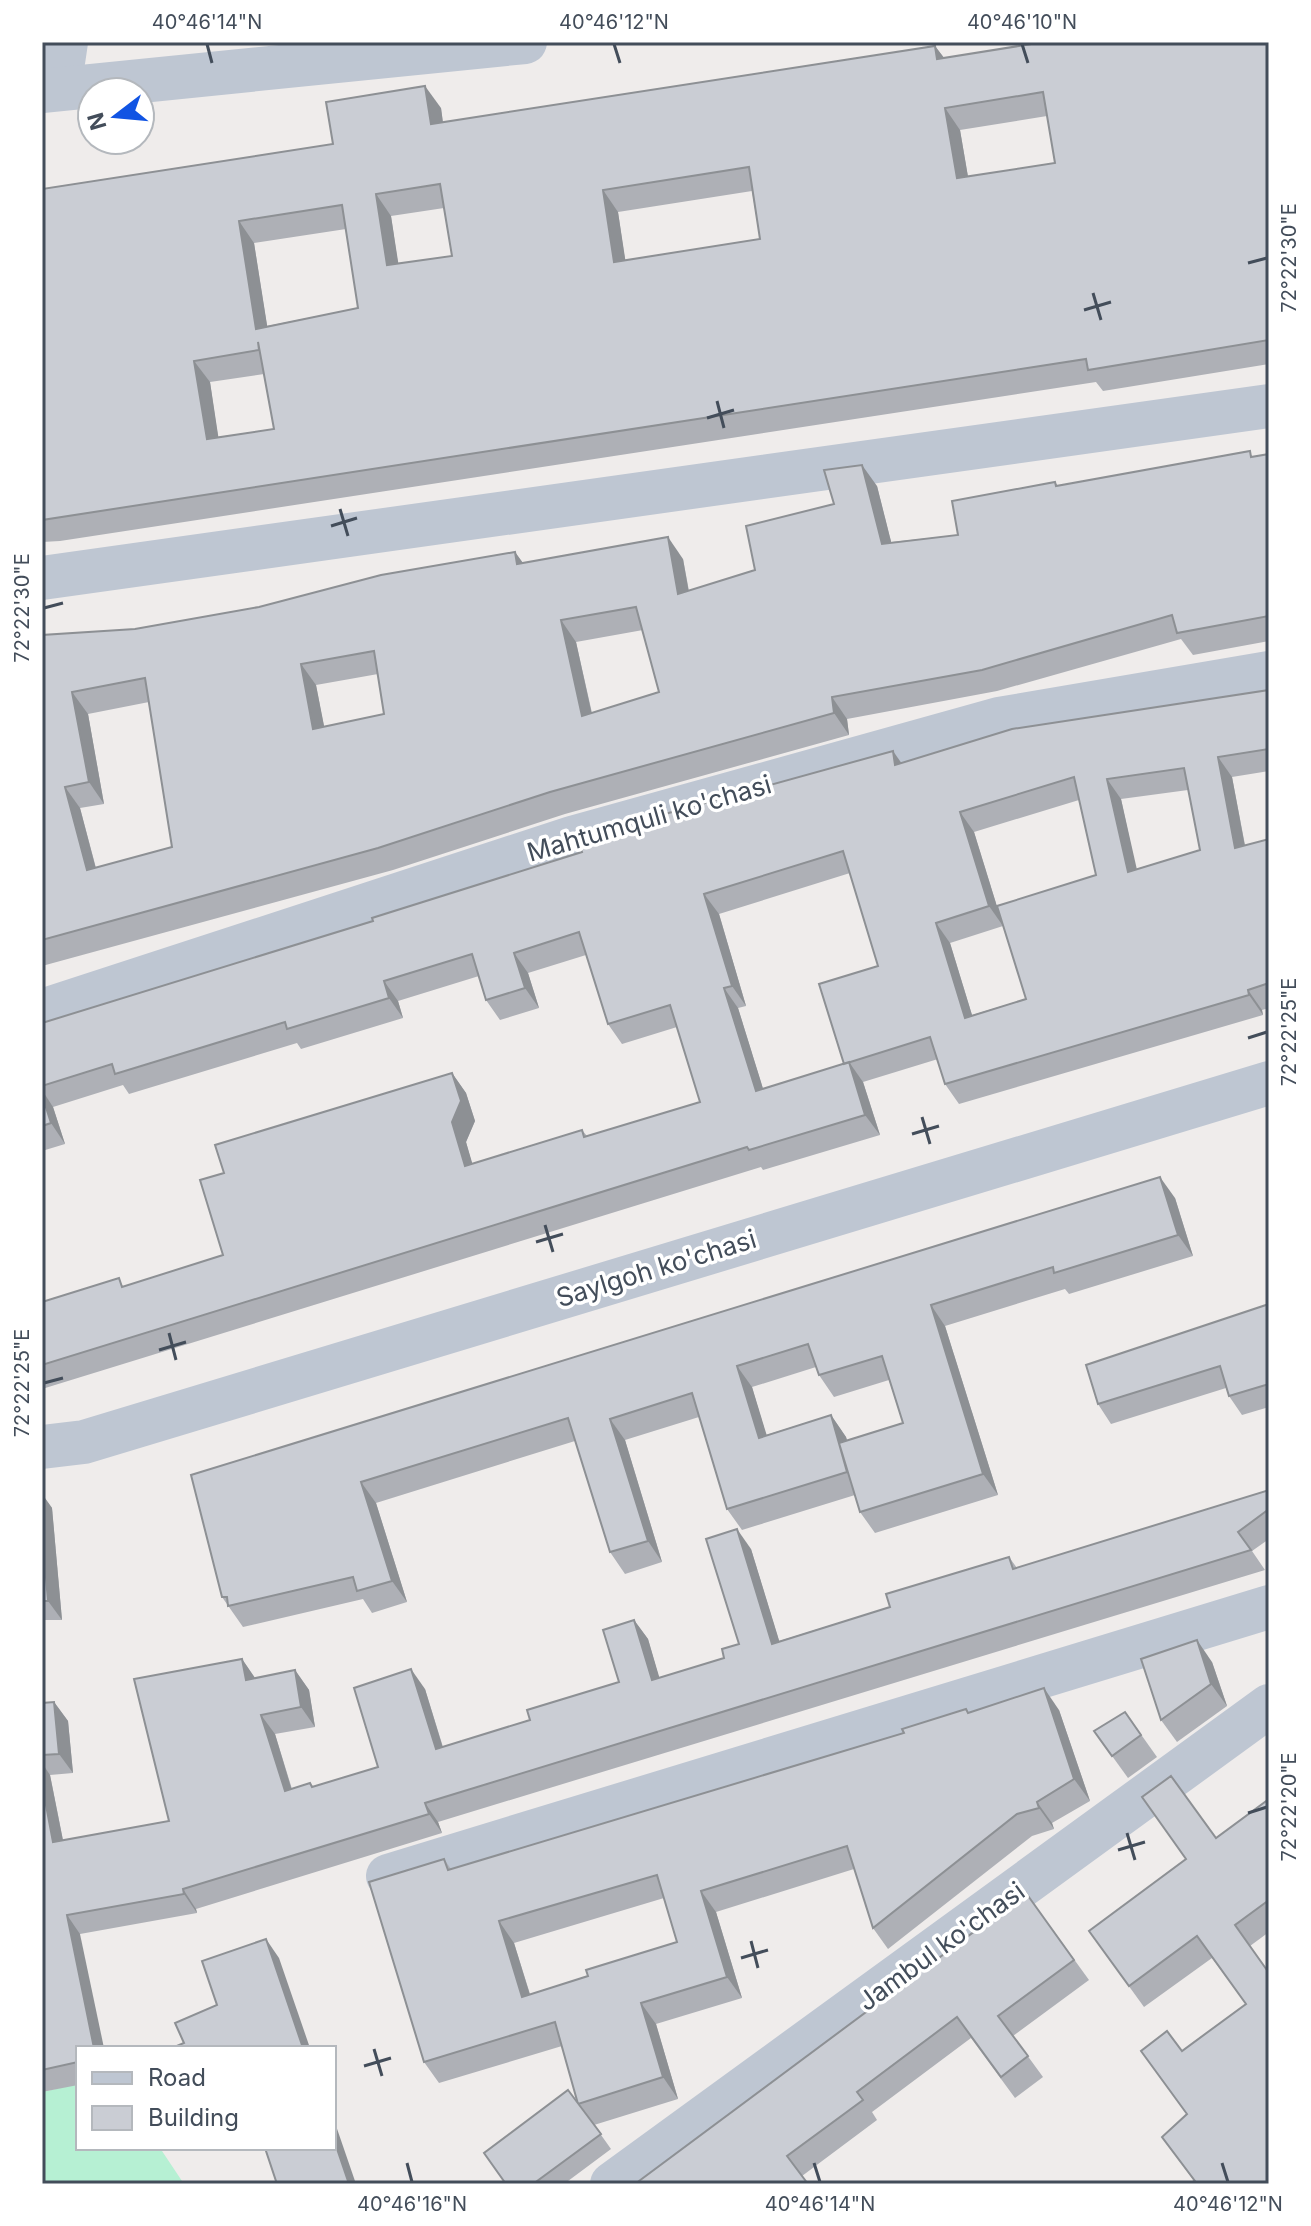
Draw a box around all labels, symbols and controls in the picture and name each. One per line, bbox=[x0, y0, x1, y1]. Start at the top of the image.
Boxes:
text: 40°46'14"N bbox=[152, 10, 262, 34]
text: 40°46'12"N bbox=[559, 10, 669, 34]
text: 40°46'10"N bbox=[967, 10, 1077, 34]
north arrow bbox=[76, 76, 156, 156]
text: N bbox=[82, 110, 112, 133]
text: 72°22'30"E bbox=[1277, 203, 1301, 313]
text: 72°22'30"E bbox=[10, 553, 34, 663]
street label: Mahtumquli ko'chasi bbox=[523, 768, 775, 868]
text: 72°22'25"E bbox=[1277, 978, 1301, 1086]
street label: Saylgoh ko'chasi bbox=[552, 1223, 760, 1313]
text: 72°22'25"E bbox=[10, 1329, 34, 1437]
text: 72°22'20"E bbox=[1277, 1752, 1301, 1862]
street label: Jambul ko'chasi bbox=[852, 1875, 1030, 2017]
legend bbox=[76, 2046, 336, 2150]
text: Road bbox=[148, 2063, 206, 2092]
text: Building bbox=[148, 2103, 239, 2132]
text: 40°46'16"N bbox=[357, 2192, 467, 2216]
text: 40°46'14"N bbox=[765, 2192, 875, 2216]
text: 40°46'12"N bbox=[1173, 2192, 1283, 2216]

